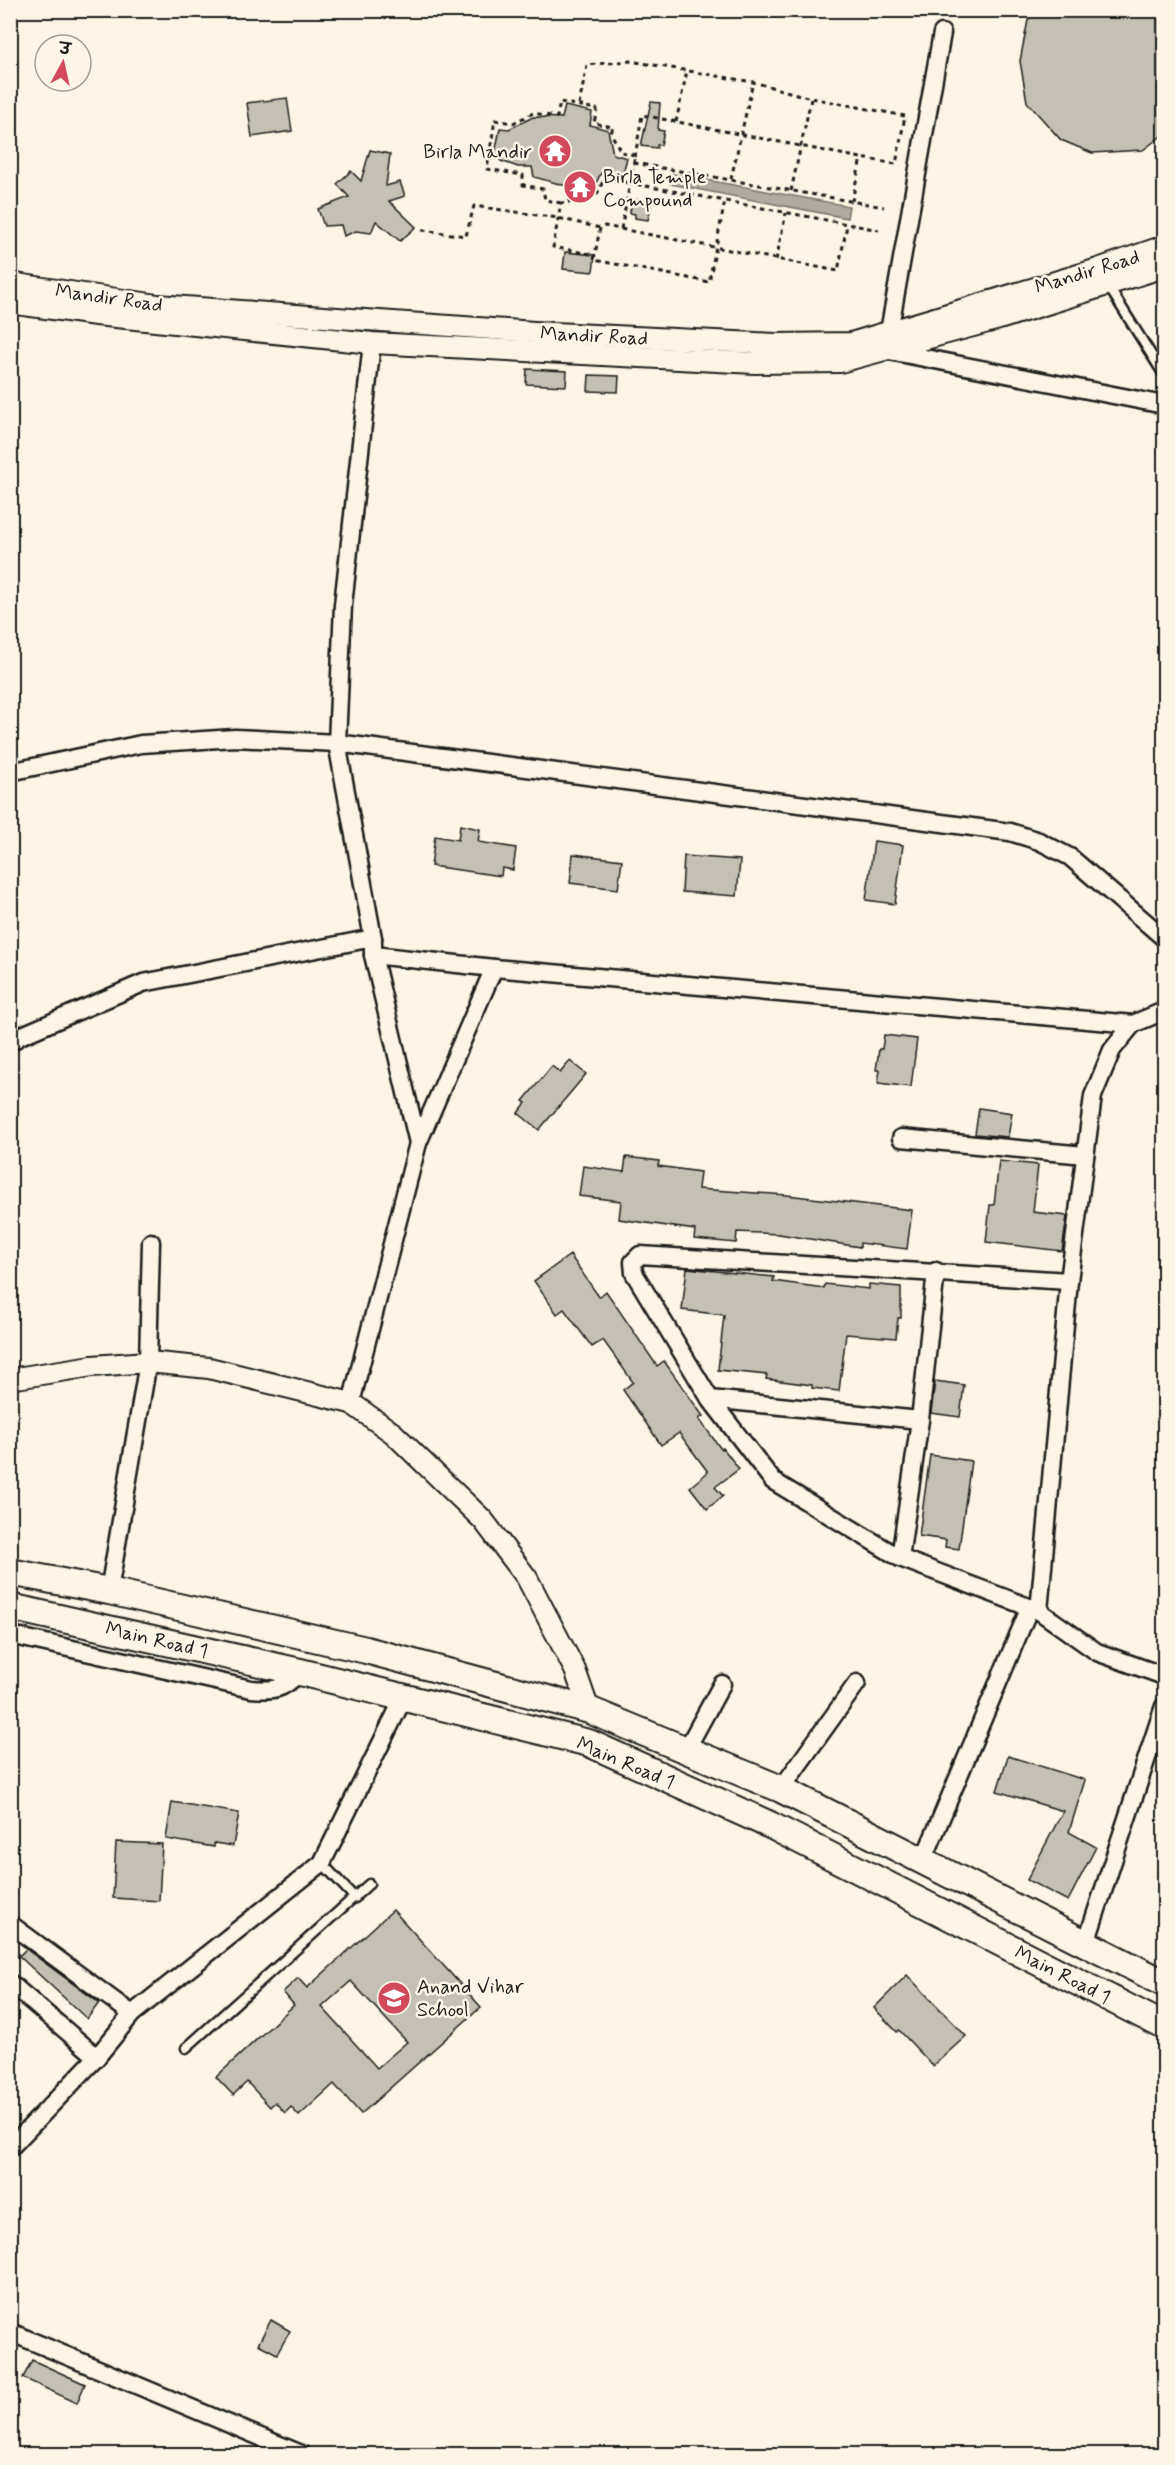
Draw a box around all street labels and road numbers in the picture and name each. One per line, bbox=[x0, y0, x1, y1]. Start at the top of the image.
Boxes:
street label: Mandir Road bbox=[1032, 244, 1143, 301]
street label: Mandir Road bbox=[53, 278, 164, 319]
street label: Mandir Road bbox=[539, 320, 649, 353]
street label: Main Road 1 bbox=[103, 1616, 211, 1665]
street label: Main Road 1 bbox=[572, 1731, 679, 1796]
street label: Main Road 1 bbox=[1010, 1940, 1115, 2011]

